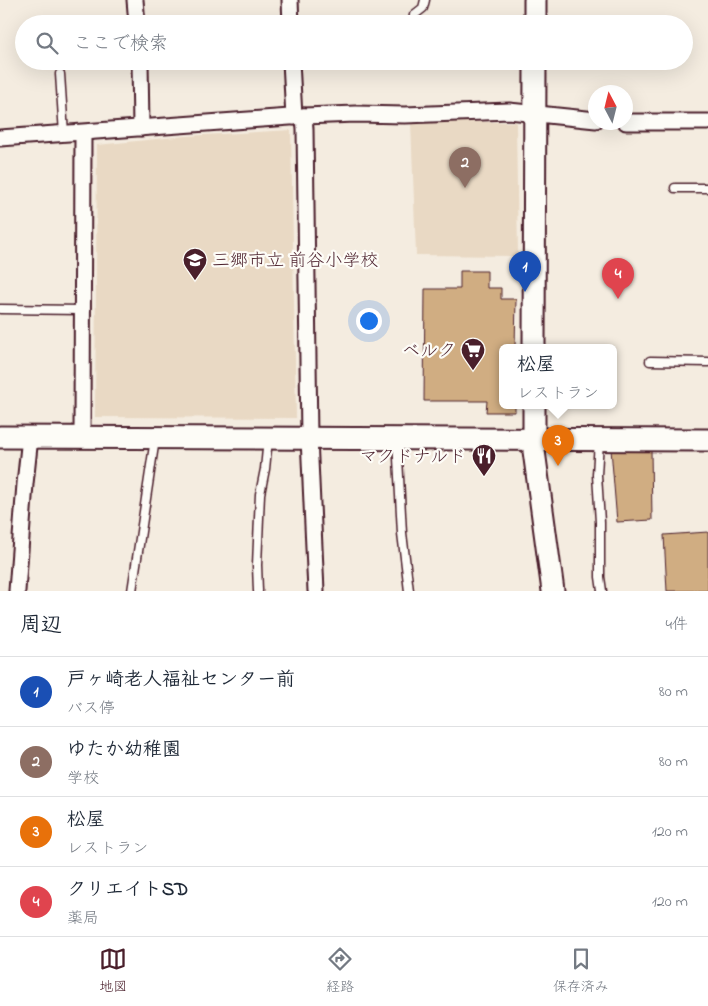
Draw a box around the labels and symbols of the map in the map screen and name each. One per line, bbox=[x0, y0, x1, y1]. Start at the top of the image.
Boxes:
north arrow bbox=[588, 85, 633, 130]
pin: 2 bbox=[449, 147, 481, 188]
school or university icon: 三郷市立 前谷小学校 bbox=[182, 247, 208, 281]
place label: 三郷市立 前谷小学校 bbox=[212, 249, 379, 275]
pin: 1 bbox=[509, 251, 541, 292]
pin: 4 bbox=[602, 258, 634, 299]
your location bbox=[356, 308, 382, 334]
supermarket icon: ベルク bbox=[460, 337, 486, 371]
place label: ベルク bbox=[402, 339, 456, 365]
pin: 3 bbox=[542, 425, 574, 466]
restaurant icon: マクドナルド bbox=[471, 443, 497, 477]
place label: マクドナルド bbox=[359, 445, 466, 471]

